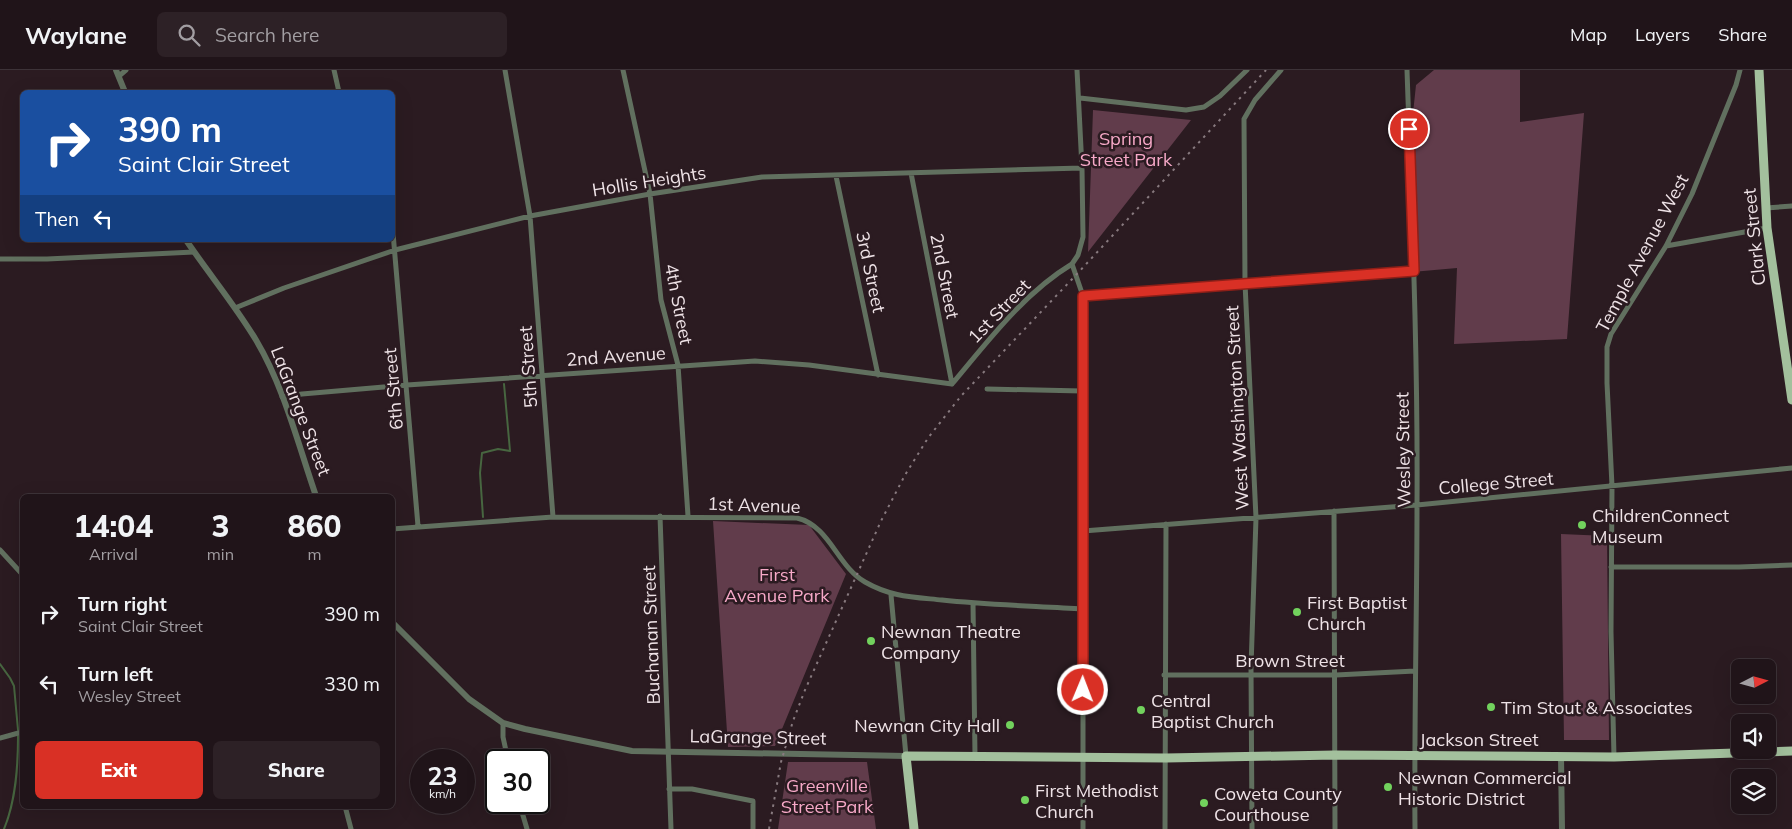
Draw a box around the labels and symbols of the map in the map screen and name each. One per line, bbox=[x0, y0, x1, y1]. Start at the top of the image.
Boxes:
pin bbox=[1388, 108, 1430, 150]
park label: Spring Street Park bbox=[1080, 127, 1173, 171]
street label: Hollis Heights bbox=[590, 161, 708, 201]
street label: Temple Avenue West bbox=[1591, 170, 1693, 336]
street label: Clark Street bbox=[1737, 187, 1771, 287]
street label: 3rd Street bbox=[851, 229, 891, 315]
street label: 2nd Street bbox=[925, 231, 965, 321]
street label: 4th Street bbox=[660, 261, 698, 347]
street label: 1st Street bbox=[963, 274, 1035, 348]
street label: West Washington Street bbox=[1220, 305, 1254, 511]
street label: 5th Street bbox=[514, 325, 542, 409]
street label: 2nd Avenue bbox=[566, 341, 666, 371]
street label: LaGrange Street bbox=[266, 343, 336, 479]
street label: 6th Street bbox=[378, 347, 408, 431]
street label: Wesley Street bbox=[1390, 392, 1416, 508]
street label: College Street bbox=[1437, 467, 1555, 499]
street label: 1st Avenue bbox=[707, 492, 801, 518]
place label: ChildrenConnect Museum bbox=[1592, 504, 1729, 548]
marker: ChildrenConnect Museum bbox=[1576, 519, 1588, 531]
park label: First Avenue Park bbox=[724, 563, 830, 607]
street label: Buchanan Street bbox=[637, 565, 665, 705]
place label: First Baptist Church bbox=[1307, 591, 1407, 635]
marker: First Baptist Church bbox=[1291, 606, 1303, 618]
place label: Newnan Theatre Company bbox=[881, 620, 1021, 664]
marker: Newnan Theatre Company bbox=[865, 635, 877, 647]
street label: Brown Street bbox=[1235, 649, 1345, 672]
north arrow bbox=[1731, 659, 1776, 704]
position arrow bbox=[1056, 663, 1108, 715]
place label: Central Baptist Church bbox=[1151, 689, 1274, 733]
place label: Tim Stout & Associates bbox=[1501, 696, 1693, 719]
marker: Tim Stout & Associates bbox=[1485, 701, 1497, 713]
marker: Central Baptist Church bbox=[1135, 704, 1147, 716]
place label: Newnan City Hall bbox=[854, 714, 1000, 737]
marker: Newnan City Hall bbox=[1004, 719, 1016, 731]
street label: LaGrange Street bbox=[689, 724, 827, 750]
street label: Jackson Street bbox=[1420, 728, 1538, 751]
speed limit sign: 30 bbox=[485, 749, 550, 814]
place label: Newnan Commercial Historic District bbox=[1398, 766, 1571, 810]
park label: Greenville Street Park bbox=[781, 774, 874, 818]
place label: First Methodist Church bbox=[1035, 779, 1158, 823]
marker: Newnan Commercial Historic District bbox=[1382, 781, 1394, 793]
place label: Coweta County Courthouse bbox=[1214, 782, 1342, 826]
marker: First Methodist Church bbox=[1019, 794, 1031, 806]
marker: Coweta County Courthouse bbox=[1198, 797, 1210, 809]

